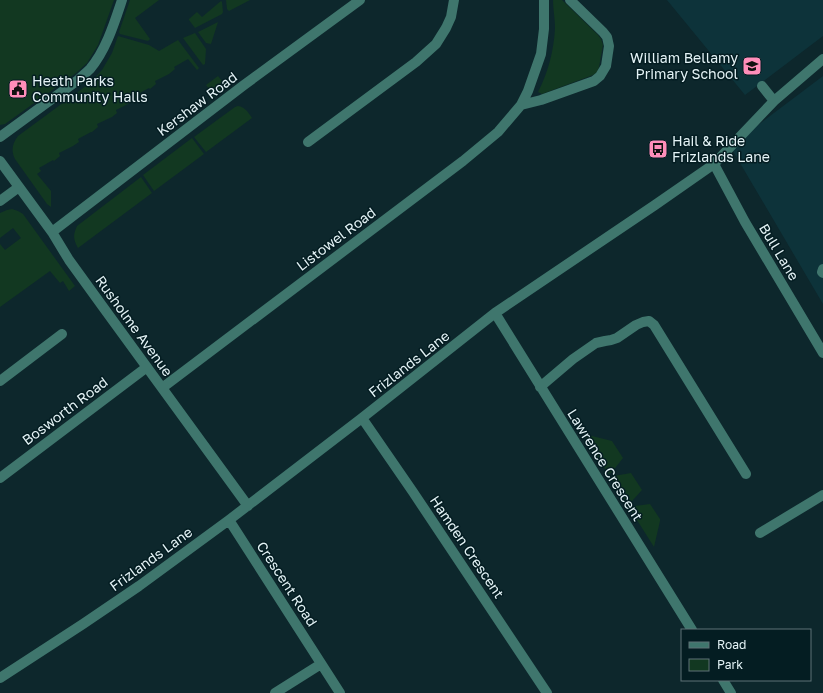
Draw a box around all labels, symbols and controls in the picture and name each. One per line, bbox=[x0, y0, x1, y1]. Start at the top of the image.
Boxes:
place label: William Bellamy Primary School bbox=[630, 49, 738, 82]
school or university icon: William Bellamy Primary School bbox=[741, 55, 763, 77]
street label: Kershaw Road bbox=[153, 68, 240, 139]
place label: Heath Parks Community Halls bbox=[32, 72, 148, 105]
public building icon: Heath Parks Community Halls bbox=[7, 78, 29, 100]
place label: Hail & Ride Frizlands Lane bbox=[672, 132, 770, 165]
bus stop icon: Hail & Ride Frizlands Lane bbox=[647, 138, 669, 160]
street label: Listowel Road bbox=[293, 203, 379, 274]
street label: Bull Lane bbox=[756, 220, 803, 283]
street label: Rusholme Avenue bbox=[92, 272, 177, 379]
street label: Frizlands Lane bbox=[365, 327, 453, 400]
street label: Bosworth Road bbox=[19, 373, 111, 448]
street label: Lawrence Crescent bbox=[564, 406, 647, 524]
street label: Hamden Crescent bbox=[427, 492, 508, 601]
street label: Frizlands Lane bbox=[106, 523, 195, 594]
street label: Crescent Road bbox=[254, 538, 321, 629]
legend bbox=[681, 629, 811, 681]
text: Road bbox=[717, 637, 746, 652]
text: Park bbox=[717, 657, 743, 672]

